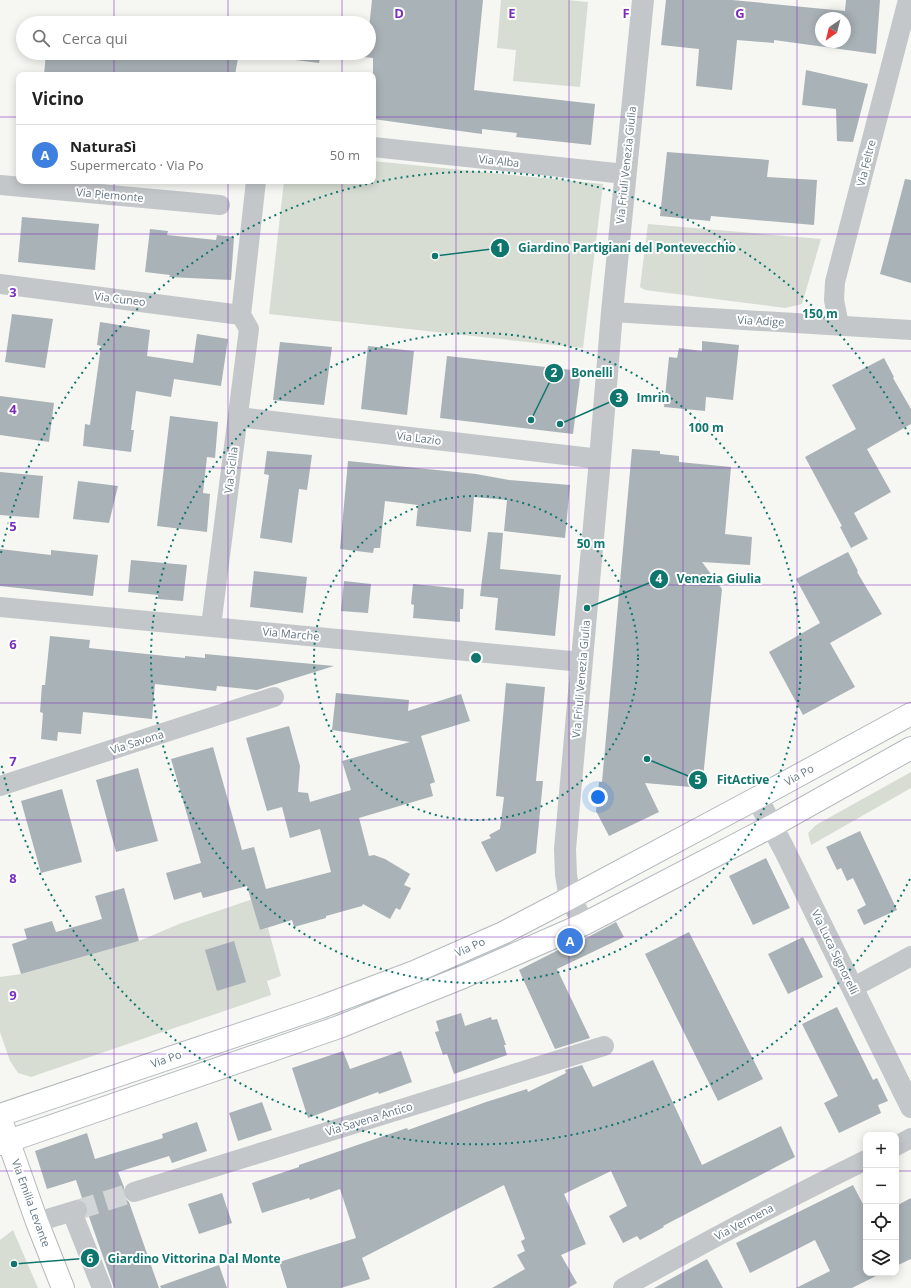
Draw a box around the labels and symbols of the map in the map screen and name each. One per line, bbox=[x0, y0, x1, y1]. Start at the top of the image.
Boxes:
text: D bbox=[394, 4, 404, 22]
text: E bbox=[508, 4, 516, 22]
text: F bbox=[622, 4, 630, 22]
text: G bbox=[735, 4, 745, 22]
north arrow bbox=[815, 12, 851, 48]
street label: Via Friuli Venezia Giulia bbox=[612, 105, 639, 224]
street label: Via Feltre bbox=[852, 138, 879, 188]
street label: Via Alba bbox=[478, 151, 520, 170]
street label: Via Piemonte bbox=[76, 184, 144, 205]
callout: Giardino Partigiani del Pontevecchio bbox=[490, 236, 745, 260]
text: 1 bbox=[497, 239, 503, 256]
text: Giardino Partigiani del Pontevecchio bbox=[518, 239, 736, 256]
text: 3 bbox=[9, 283, 17, 301]
street label: Via Cuneo bbox=[94, 288, 147, 309]
text: 150 m bbox=[802, 305, 838, 322]
street label: Via Adige bbox=[737, 312, 785, 329]
callout: Bonelli bbox=[544, 361, 621, 385]
text: 2 bbox=[551, 364, 558, 381]
text: Bonelli bbox=[571, 364, 613, 381]
callout: Imrin bbox=[609, 386, 678, 410]
text: 3 bbox=[616, 389, 623, 406]
text: Imrin bbox=[637, 389, 669, 406]
text: 4 bbox=[9, 400, 17, 418]
text: 100 m bbox=[688, 419, 724, 436]
street label: Via Lazio bbox=[396, 427, 443, 448]
street label: Via Sicilia bbox=[220, 446, 241, 494]
text: 5 bbox=[9, 517, 17, 535]
text: 50 m bbox=[577, 535, 605, 552]
callout: Venezia Giulia bbox=[649, 567, 769, 591]
text: 4 bbox=[656, 570, 663, 587]
text: Venezia Giulia bbox=[677, 570, 761, 587]
street label: Via Friuli Venezia Giulia bbox=[568, 619, 593, 738]
street label: Via Marche bbox=[262, 624, 320, 643]
text: 6 bbox=[9, 635, 17, 653]
centre of rings bbox=[469, 651, 483, 665]
street label: Via Savona bbox=[108, 726, 166, 757]
text: 7 bbox=[9, 752, 17, 770]
street label: Via Po bbox=[781, 760, 817, 789]
callout: FitActive bbox=[688, 768, 777, 792]
text: 5 bbox=[695, 771, 702, 788]
text: FitActive bbox=[717, 771, 769, 788]
your location bbox=[588, 787, 608, 807]
text: 8 bbox=[9, 869, 17, 887]
street label: Via Luca Signorelli bbox=[809, 907, 862, 996]
pin: A bbox=[557, 926, 583, 956]
street label: Via Po bbox=[452, 933, 488, 960]
text: 9 bbox=[9, 986, 17, 1004]
street label: Via Po bbox=[148, 1046, 184, 1071]
street label: Via Savena Antico bbox=[324, 1098, 415, 1139]
street label: Via Emilia Levante bbox=[9, 1157, 54, 1249]
street label: Via Vermena bbox=[712, 1200, 776, 1243]
callout: Giardino Vittorina Dal Monte bbox=[80, 1246, 289, 1270]
text: 6 bbox=[87, 1250, 94, 1267]
text: Giardino Vittorina Dal Monte bbox=[107, 1250, 281, 1267]

